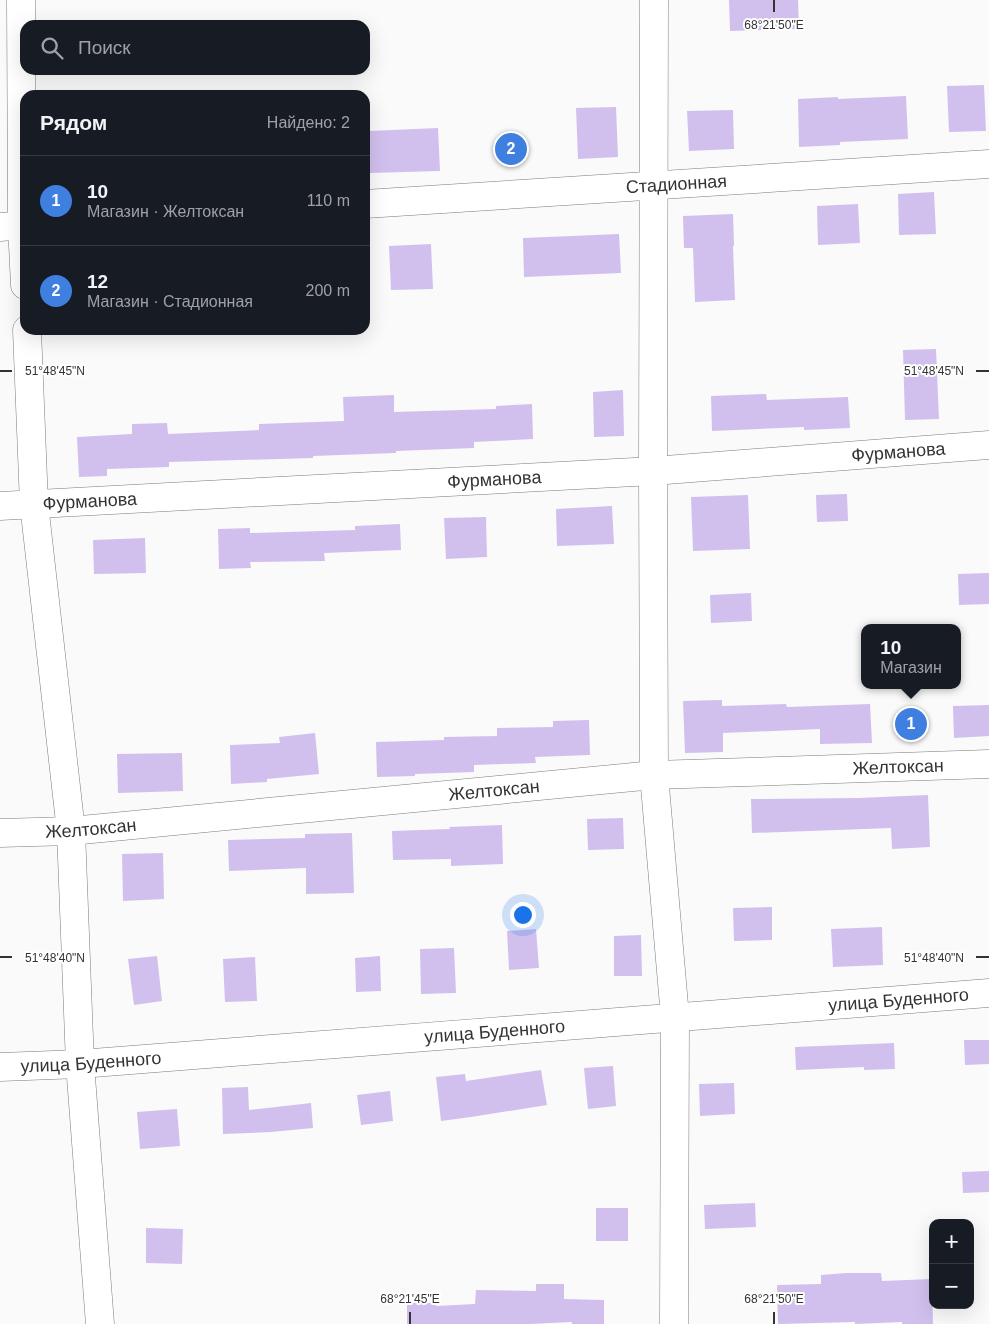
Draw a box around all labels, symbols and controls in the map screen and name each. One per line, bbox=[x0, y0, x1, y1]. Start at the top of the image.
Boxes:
text: 68°21'50"E bbox=[744, 18, 804, 32]
search box bbox=[20, 20, 370, 75]
icon: search bbox=[38, 34, 66, 62]
text: Поиск bbox=[78, 37, 131, 58]
text: Рядом bbox=[40, 111, 107, 134]
text: Найдено: 2 bbox=[267, 114, 350, 131]
pin: 2 bbox=[495, 130, 527, 168]
street label: Стадионная bbox=[625, 171, 728, 197]
text: 10 bbox=[87, 181, 108, 202]
text: 1 bbox=[52, 192, 60, 209]
text: 110 m bbox=[307, 192, 350, 209]
text: Магазин · Желтоксан bbox=[87, 203, 244, 220]
text: 12 bbox=[87, 271, 108, 292]
text: 2 bbox=[52, 282, 60, 299]
text: 200 m bbox=[306, 282, 350, 299]
text: Магазин · Стадионная bbox=[87, 293, 253, 310]
text: 51°48'45"N bbox=[25, 364, 85, 378]
text: 51°48'45"N bbox=[904, 364, 964, 378]
street label: Фурманова bbox=[851, 438, 947, 466]
street label: Фурманова bbox=[447, 467, 543, 492]
street label: Фурманова bbox=[42, 489, 138, 514]
popup bbox=[861, 624, 961, 689]
text: 10 bbox=[880, 637, 901, 658]
text: Магазин bbox=[880, 659, 942, 676]
pin: 1 bbox=[895, 705, 927, 743]
street label: Желтоксан bbox=[852, 755, 944, 778]
street label: Желтоксан bbox=[448, 776, 540, 805]
street label: Желтоксан bbox=[45, 815, 137, 842]
your location bbox=[510, 902, 536, 928]
text: 51°48'40"N bbox=[25, 951, 85, 965]
text: 51°48'40"N bbox=[904, 951, 964, 965]
street label: улица Буденного bbox=[827, 985, 970, 1016]
street label: улица Буденного bbox=[424, 1016, 566, 1047]
street label: улица Буденного bbox=[20, 1048, 162, 1076]
map controls bbox=[929, 1219, 974, 1309]
button: + bbox=[929, 1219, 974, 1264]
button: − bbox=[929, 1264, 974, 1309]
text: 68°21'45"E bbox=[380, 1292, 440, 1306]
text: 68°21'50"E bbox=[744, 1292, 804, 1306]

